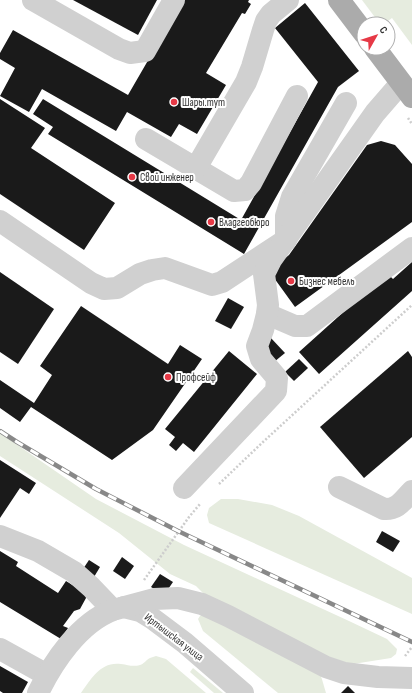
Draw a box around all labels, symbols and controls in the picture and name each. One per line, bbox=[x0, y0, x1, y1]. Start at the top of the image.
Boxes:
north arrow bbox=[356, 16, 396, 56]
text: С bbox=[377, 24, 390, 37]
place label: Шары.тут bbox=[182, 96, 225, 109]
marker: Шары.тут bbox=[169, 97, 179, 107]
place label: Свой инженер bbox=[140, 171, 194, 184]
marker: Свой инженер bbox=[127, 172, 137, 182]
place label: Владгеобюро bbox=[219, 216, 270, 229]
marker: Владгеобюро bbox=[206, 217, 216, 227]
place label: Бизнес мебель bbox=[299, 275, 355, 288]
marker: Бизнес мебель bbox=[286, 276, 296, 286]
place label: Профсейф bbox=[176, 371, 216, 384]
marker: Профсейф bbox=[163, 372, 173, 382]
street label: Иртышская улица bbox=[142, 611, 206, 663]

